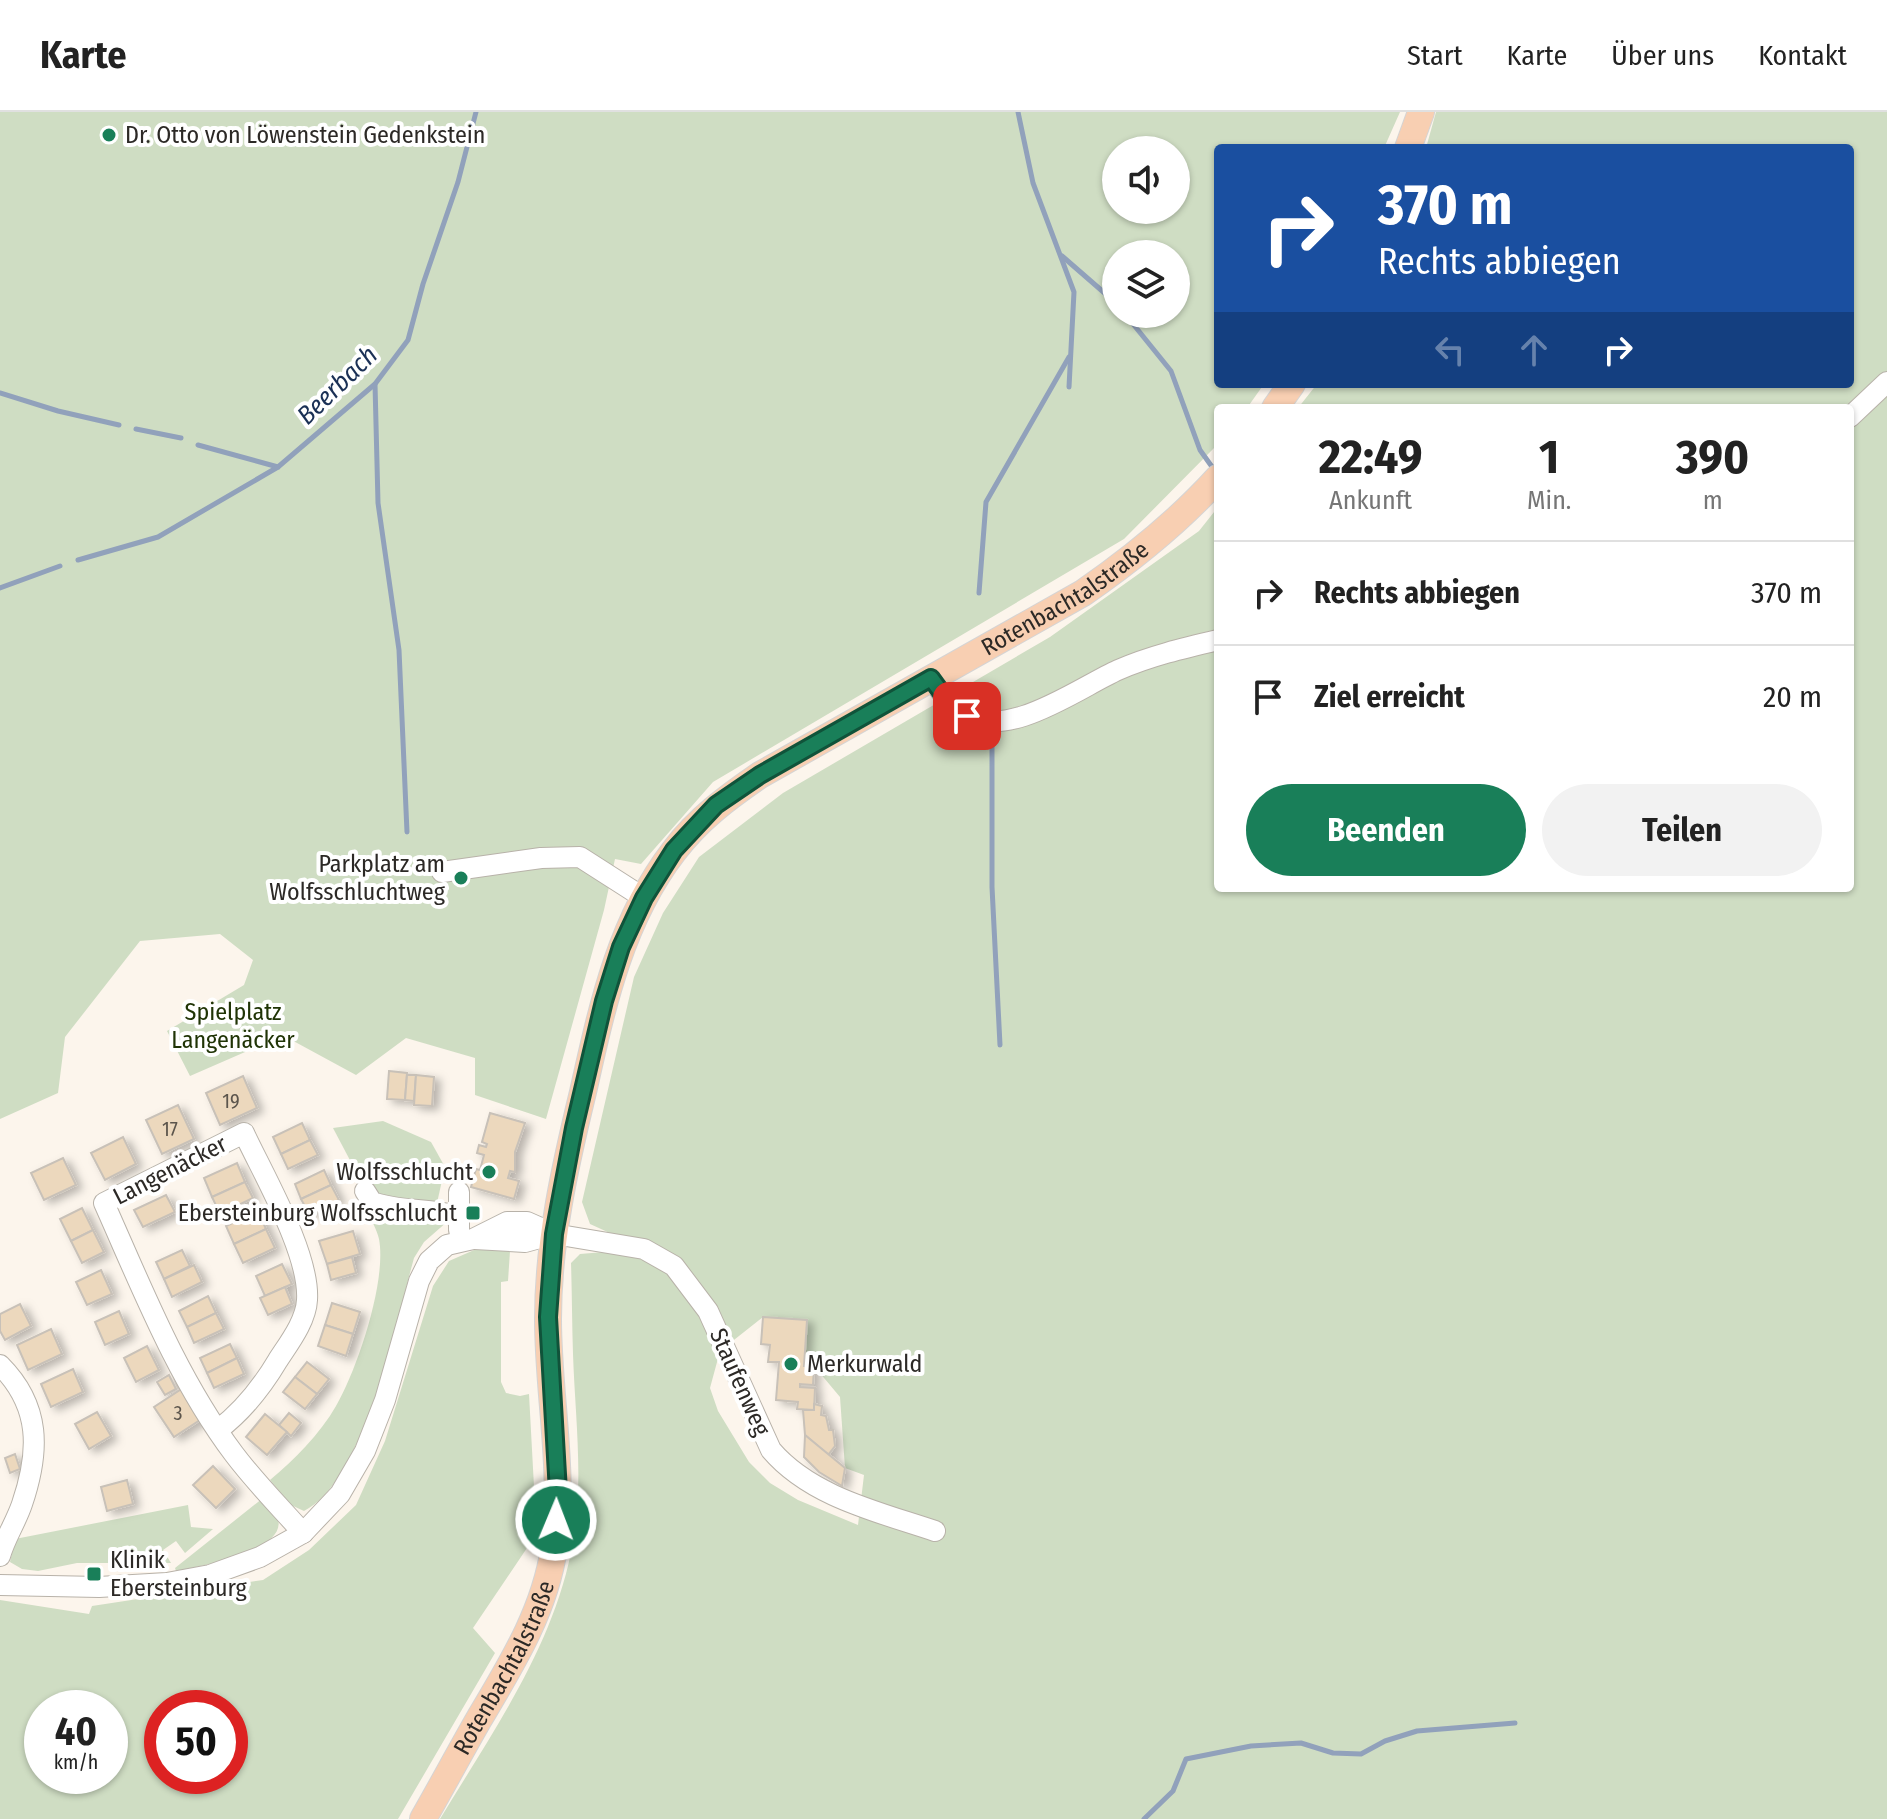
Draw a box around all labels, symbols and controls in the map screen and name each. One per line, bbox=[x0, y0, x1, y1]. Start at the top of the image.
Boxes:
text: Karte bbox=[40, 32, 127, 78]
text: Start bbox=[1407, 39, 1463, 72]
text: Karte bbox=[1507, 39, 1567, 72]
text: Über uns bbox=[1611, 39, 1714, 72]
text: Kontakt bbox=[1758, 39, 1847, 72]
place label: Dr. Otto von Löwenstein Gedenkstein bbox=[125, 121, 486, 149]
marker: Dr. Otto von Löwenstein Gedenkstein bbox=[100, 126, 118, 144]
map controls bbox=[1102, 136, 1190, 328]
button: sound bbox=[1102, 136, 1190, 224]
text: 370 m bbox=[1378, 172, 1513, 239]
icon: right bbox=[1246, 176, 1350, 280]
button: layers bbox=[1102, 240, 1190, 328]
text: Rechts abbiegen bbox=[1378, 240, 1621, 284]
icon: left bbox=[1428, 328, 1472, 372]
icon: ahead bbox=[1512, 328, 1556, 372]
icon: right bbox=[1596, 328, 1640, 372]
water label: Beerbach bbox=[291, 340, 384, 431]
text: 22:49 bbox=[1319, 428, 1422, 486]
text: 1 bbox=[1539, 428, 1559, 486]
text: 390 bbox=[1676, 428, 1749, 486]
text: Ankunft bbox=[1329, 485, 1412, 516]
text: Min. bbox=[1527, 485, 1571, 516]
text: m bbox=[1703, 485, 1723, 516]
street label: Rotenbachtalstraße bbox=[976, 535, 1154, 661]
icon: right bbox=[1246, 571, 1290, 615]
text: Rechts abbiegen bbox=[1314, 575, 1520, 611]
text: 370 m bbox=[1751, 575, 1822, 611]
icon: arrive bbox=[1246, 675, 1290, 719]
text: Ziel erreicht bbox=[1314, 679, 1465, 715]
text: 20 m bbox=[1763, 679, 1822, 715]
pin bbox=[933, 682, 1001, 750]
icon: arrive bbox=[945, 694, 989, 738]
button: Beenden bbox=[1246, 784, 1526, 876]
button: Teilen bbox=[1542, 784, 1822, 876]
place label: Parkplatz am Wolfsschluchtweg bbox=[269, 850, 446, 906]
marker: Parkplatz am Wolfsschluchtweg bbox=[452, 869, 470, 887]
park label: Spielplatz Langenäcker bbox=[171, 998, 295, 1054]
house number: 19 bbox=[222, 1089, 240, 1113]
house number: 17 bbox=[162, 1117, 178, 1141]
street label: Langenäcker bbox=[109, 1129, 232, 1211]
place label: Wolfsschlucht bbox=[336, 1158, 473, 1186]
marker: Wolfsschlucht bbox=[480, 1163, 498, 1181]
place label: Ebersteinburg Wolfsschlucht bbox=[178, 1199, 457, 1227]
marker: Ebersteinburg Wolfsschlucht bbox=[464, 1204, 482, 1222]
street label: Staufenweg bbox=[704, 1324, 776, 1441]
place label: Merkurwald bbox=[807, 1350, 922, 1378]
marker: Merkurwald bbox=[782, 1355, 800, 1373]
house number: 3 bbox=[173, 1401, 183, 1425]
position arrow bbox=[514, 1478, 598, 1562]
place label: Klinik Ebersteinburg bbox=[110, 1546, 248, 1602]
marker: Klinik Ebersteinburg bbox=[85, 1565, 103, 1583]
street label: Rotenbachtalstraße bbox=[448, 1578, 560, 1760]
speed limit sign: 50 bbox=[144, 1690, 248, 1794]
text: 40 bbox=[55, 1708, 97, 1756]
text: km/h bbox=[54, 1750, 98, 1774]

